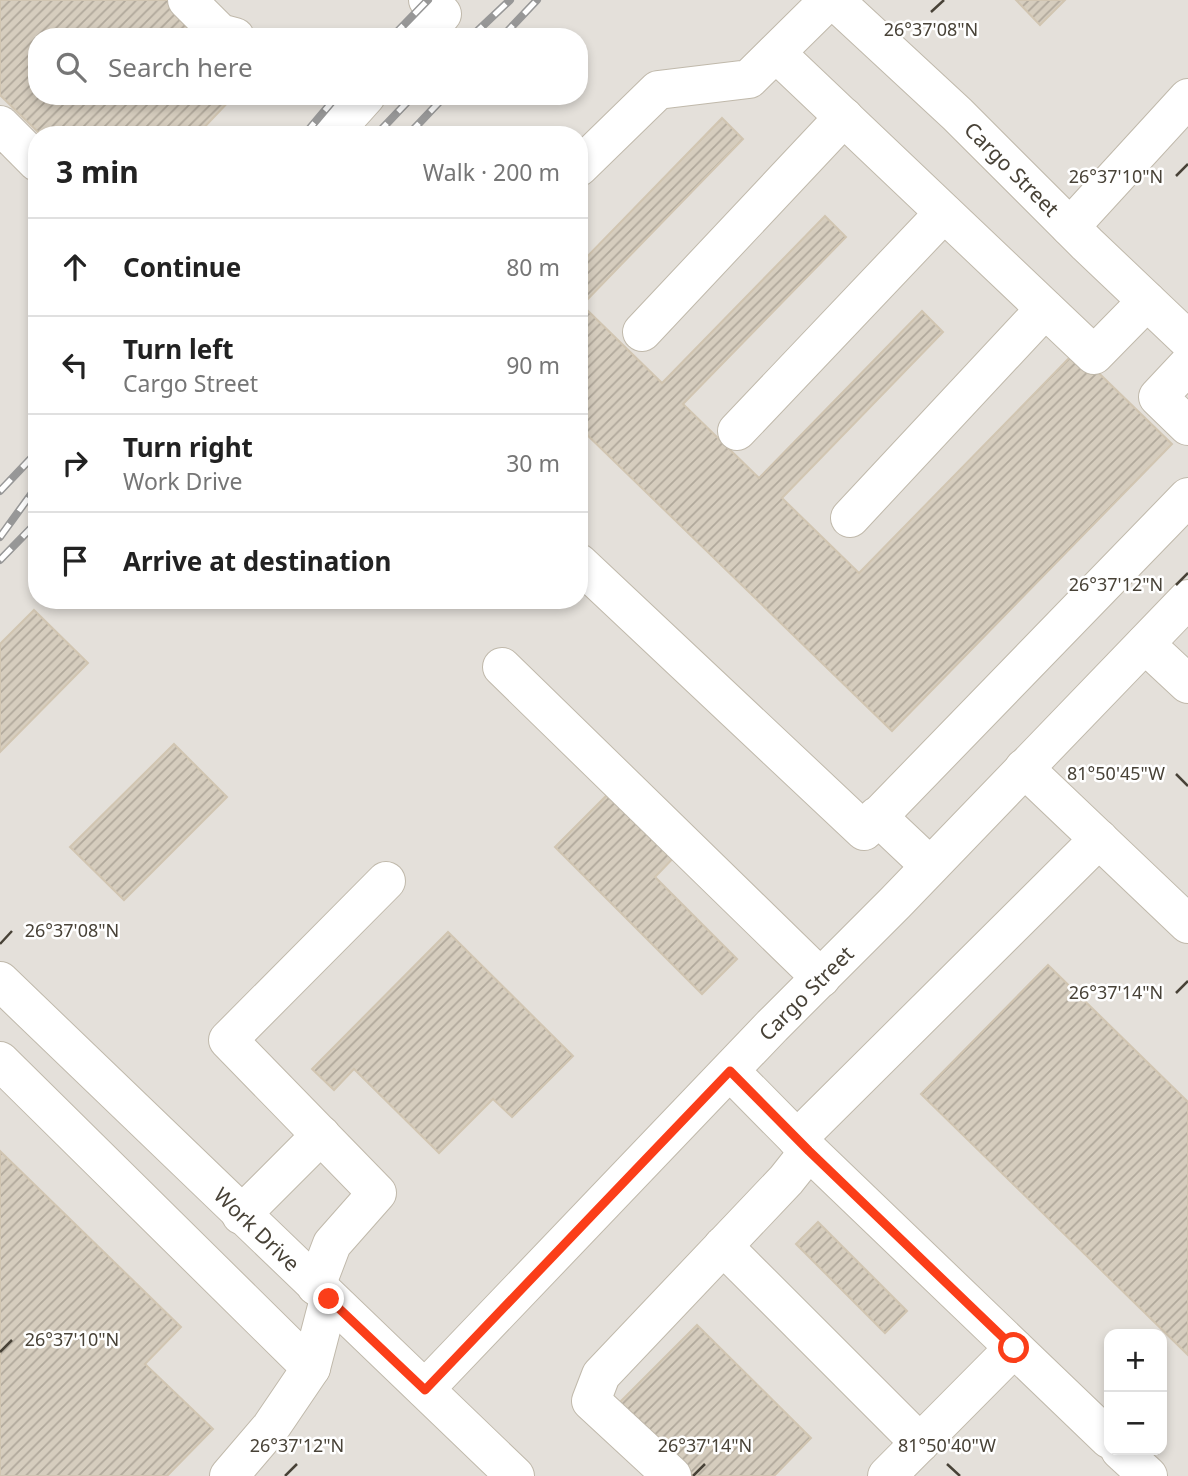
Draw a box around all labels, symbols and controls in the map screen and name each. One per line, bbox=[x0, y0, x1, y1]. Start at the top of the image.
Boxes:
text: 26°37'08"N bbox=[884, 17, 978, 41]
search box bbox=[28, 28, 588, 105]
icon: search bbox=[52, 48, 90, 86]
text: Search here bbox=[108, 49, 253, 85]
street label: Cargo Street bbox=[959, 116, 1066, 223]
text: 3 min bbox=[56, 151, 139, 192]
text: Walk · 200 m bbox=[423, 156, 560, 188]
text: 26°37'10"N bbox=[1069, 164, 1163, 188]
icon: ahead bbox=[56, 248, 94, 286]
text: Continue bbox=[123, 249, 241, 285]
text: 80 m bbox=[506, 251, 560, 283]
text: Turn left bbox=[123, 331, 234, 367]
icon: left bbox=[56, 346, 94, 384]
text: 90 m bbox=[506, 349, 560, 381]
text: Cargo Street bbox=[123, 367, 258, 399]
text: Turn right bbox=[123, 429, 253, 465]
icon: right bbox=[56, 444, 94, 482]
text: 30 m bbox=[506, 447, 560, 479]
text: Work Drive bbox=[123, 465, 243, 497]
icon: arrive bbox=[56, 542, 94, 580]
text: Arrive at destination bbox=[123, 543, 392, 579]
text: 26°37'12"N bbox=[1069, 572, 1163, 596]
text: 81°50'45"W bbox=[1067, 761, 1165, 785]
text: 26°37'08"N bbox=[25, 918, 119, 942]
street label: Cargo Street bbox=[753, 939, 860, 1046]
text: 26°37'14"N bbox=[1069, 980, 1163, 1004]
street label: Work Drive bbox=[208, 1181, 306, 1277]
route end bbox=[313, 1283, 344, 1314]
text: 26°37'10"N bbox=[25, 1327, 119, 1351]
map controls bbox=[1104, 1329, 1167, 1455]
button: + bbox=[1104, 1329, 1167, 1392]
route start bbox=[998, 1332, 1029, 1363]
button: − bbox=[1104, 1392, 1167, 1455]
text: 26°37'12"N bbox=[250, 1433, 344, 1457]
text: 26°37'14"N bbox=[658, 1433, 752, 1457]
text: 81°50'40"W bbox=[898, 1433, 996, 1457]

